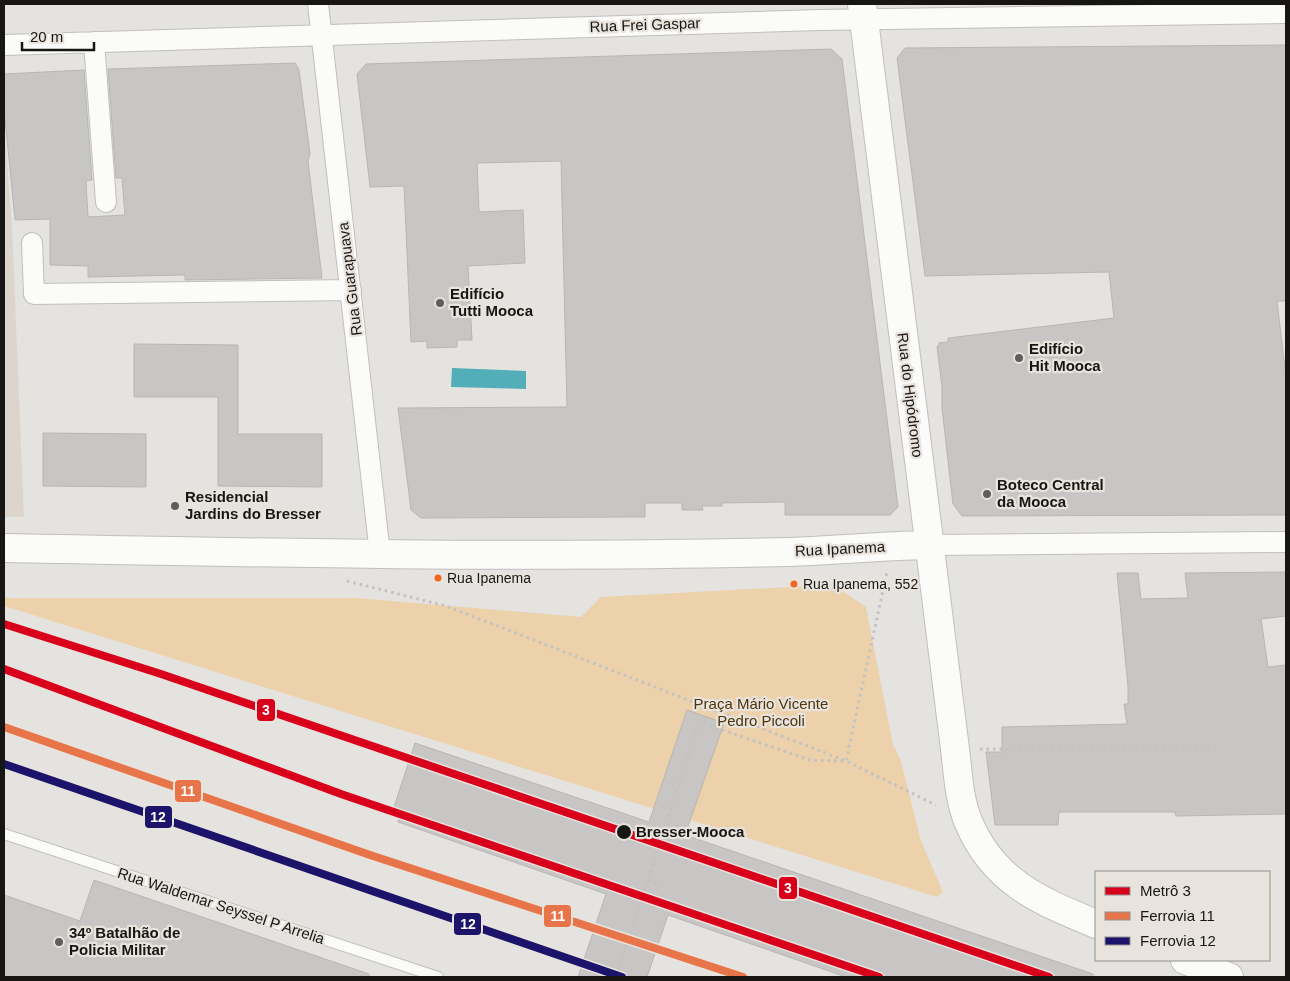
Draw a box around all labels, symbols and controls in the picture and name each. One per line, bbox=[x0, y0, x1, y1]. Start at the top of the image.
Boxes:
street label: Rua Frei Gaspar bbox=[589, 14, 701, 35]
scale bar bbox=[22, 20, 95, 52]
text: 20 m bbox=[30, 28, 63, 45]
street label: Rua Guarapuava bbox=[334, 221, 365, 337]
place label: Edifício Tutti Mooca bbox=[450, 285, 534, 319]
marker: Edifício Tutti Mooca bbox=[434, 297, 446, 309]
street label: Rua do Hipódromo bbox=[894, 331, 927, 458]
place label: Edifício Hit Mooca bbox=[1029, 340, 1101, 374]
marker: Edifício Hit Mooca bbox=[1013, 352, 1025, 364]
place label: Boteco Central da Mooca bbox=[997, 476, 1104, 510]
place label: Residencial Jardins do Bresser bbox=[185, 488, 321, 522]
marker: Boteco Central da Mooca bbox=[981, 488, 993, 500]
marker: Residencial Jardins do Bresser bbox=[169, 500, 181, 512]
street label: Rua Ipanema bbox=[795, 538, 886, 559]
place label: Rua Ipanema bbox=[447, 570, 531, 586]
marker: Rua Ipanema bbox=[433, 573, 443, 583]
place label: Rua Ipanema, 552 bbox=[803, 576, 918, 592]
marker: Rua Ipanema, 552 bbox=[789, 579, 799, 589]
park label: Praça Mário Vicente Pedro Piccoli bbox=[694, 695, 828, 729]
line badge: 3 bbox=[256, 698, 276, 722]
text: 3 bbox=[262, 702, 270, 718]
line badge: 11 bbox=[174, 779, 202, 803]
text: 11 bbox=[181, 783, 196, 799]
line badge: 12 bbox=[144, 805, 173, 829]
text: 12 bbox=[150, 809, 166, 825]
marker: Bresser-Mooca bbox=[615, 823, 633, 841]
place label: Bresser-Mooca bbox=[636, 823, 745, 840]
street label: Rua Waldemar Seyssel P Arrelia bbox=[115, 864, 327, 947]
legend bbox=[1095, 871, 1270, 961]
line badge: 3 bbox=[778, 876, 798, 900]
text: 3 bbox=[784, 880, 792, 896]
text: Metrô 3 bbox=[1140, 882, 1191, 899]
line badge: 11 bbox=[543, 904, 572, 928]
text: Ferrovia 11 bbox=[1140, 907, 1215, 924]
text: 11 bbox=[551, 908, 566, 924]
line badge: 12 bbox=[453, 912, 482, 936]
text: 12 bbox=[460, 916, 476, 932]
place label: 34º Batalhão de Policia Militar bbox=[69, 924, 180, 958]
text: Ferrovia 12 bbox=[1140, 932, 1216, 949]
marker: 34º Batalhão de Policia Militar bbox=[53, 936, 65, 948]

